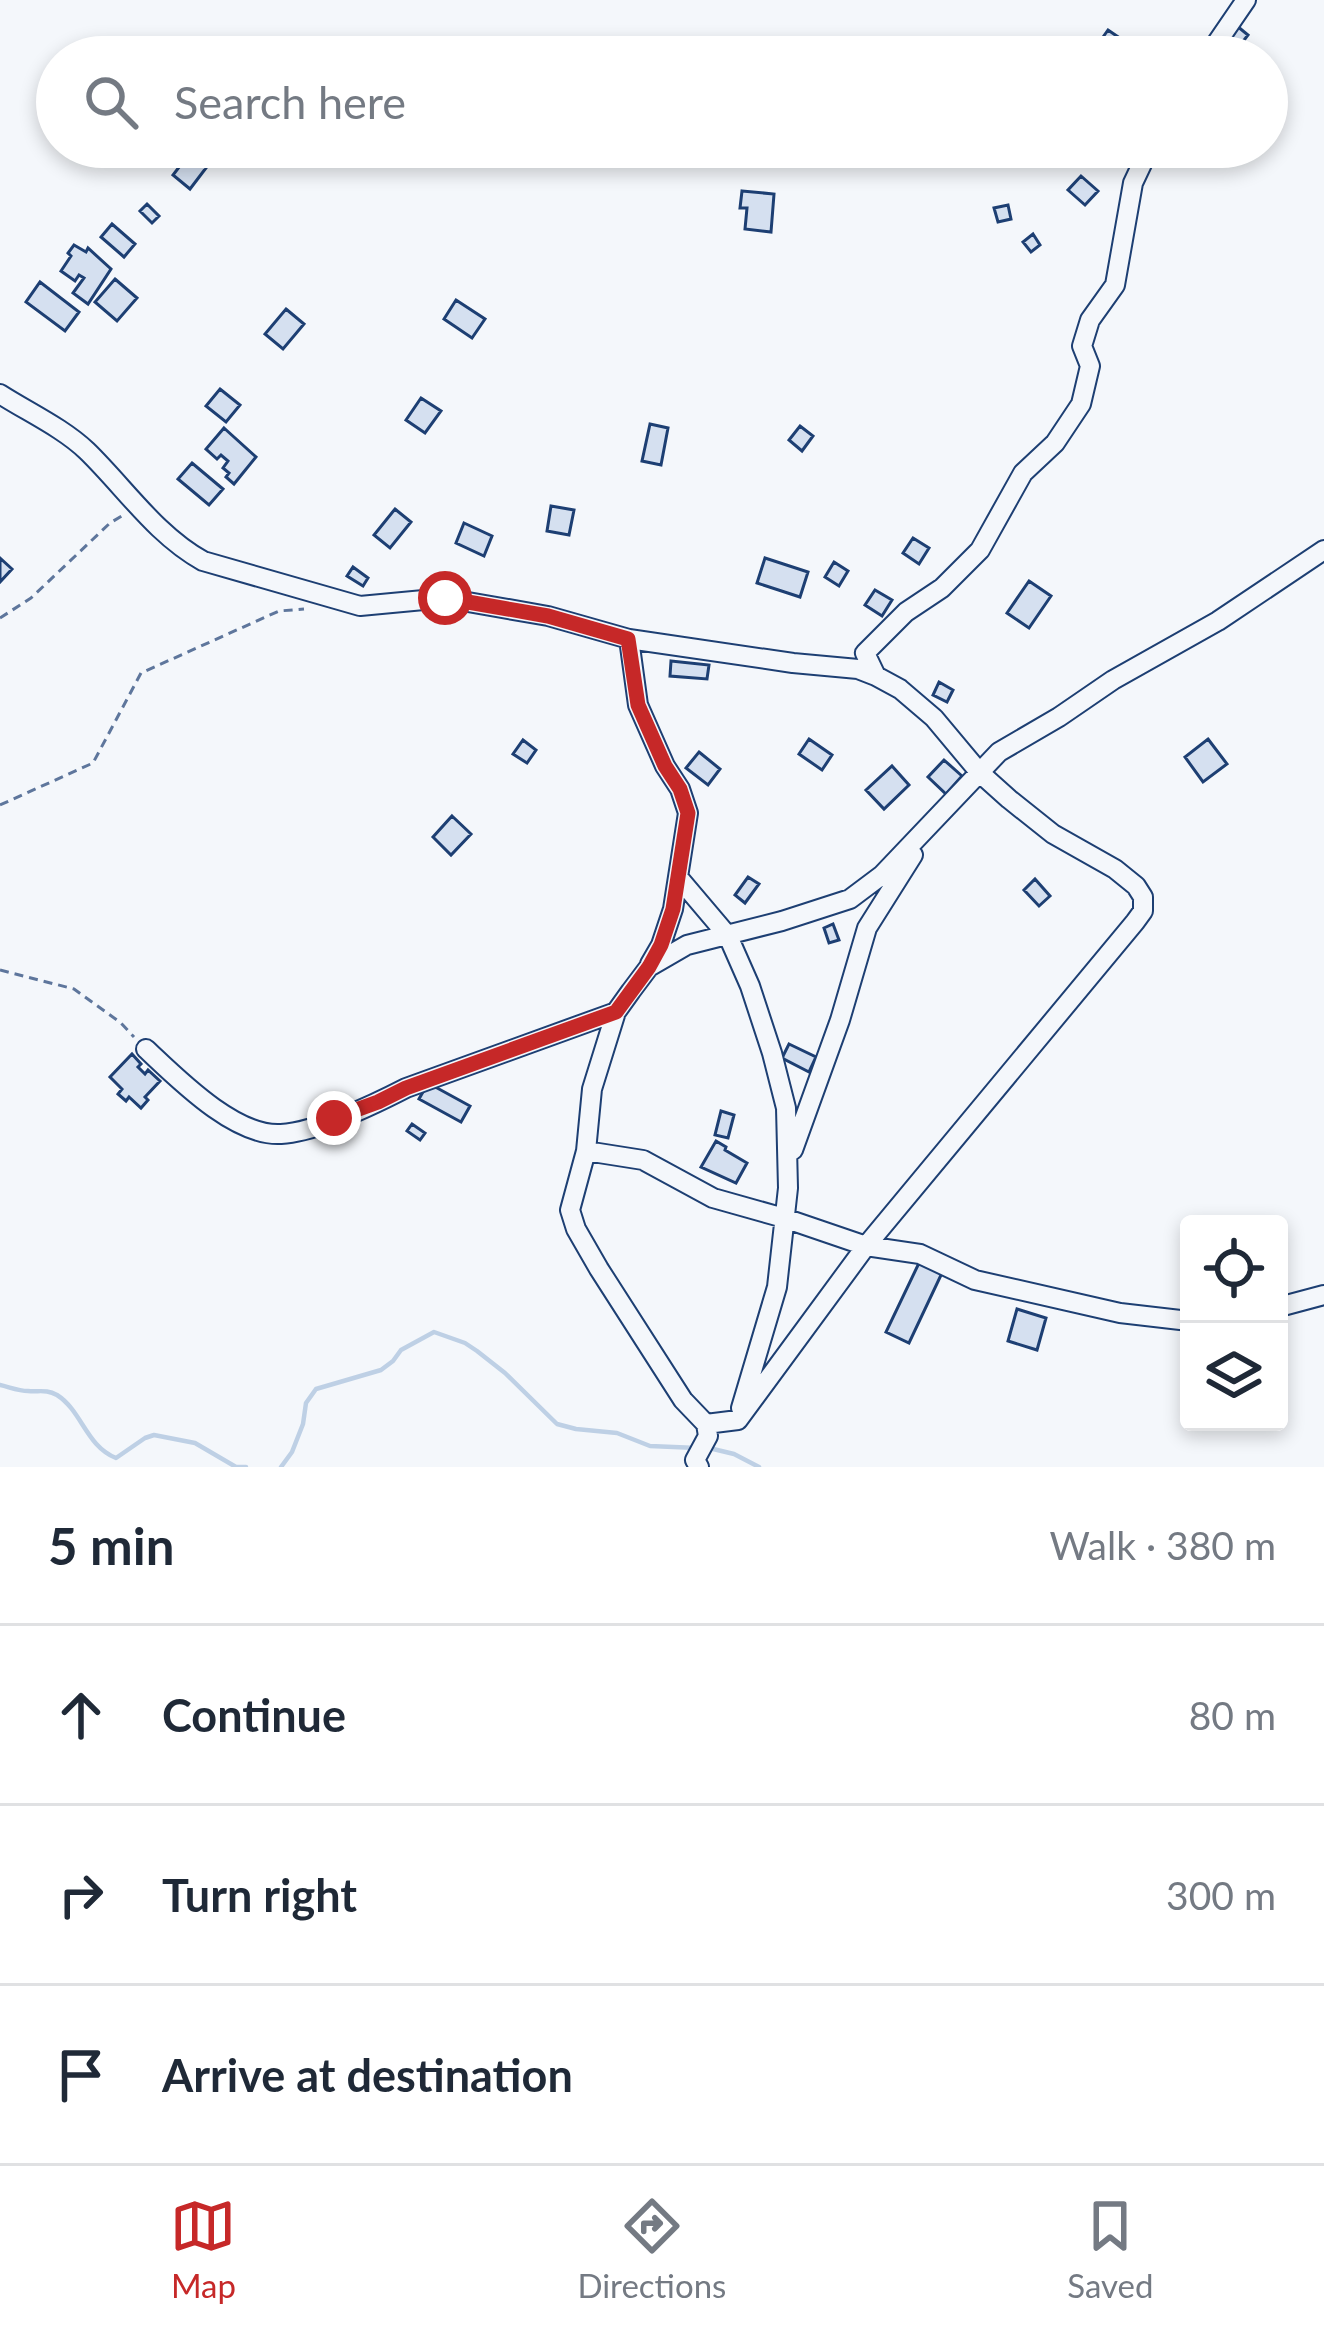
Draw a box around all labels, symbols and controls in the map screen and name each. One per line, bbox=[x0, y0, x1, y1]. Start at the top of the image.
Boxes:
search box bbox=[36, 36, 1288, 168]
icon: search bbox=[78, 69, 144, 135]
text: Search here bbox=[174, 75, 406, 129]
route start bbox=[418, 571, 472, 625]
route end bbox=[307, 1091, 361, 1145]
map controls bbox=[1180, 1215, 1288, 1431]
button: locate bbox=[1180, 1215, 1288, 1323]
button: layers bbox=[1180, 1323, 1288, 1431]
text: 5 min bbox=[48, 1515, 174, 1576]
text: Walk · 380 m bbox=[1049, 1522, 1276, 1568]
icon: ahead bbox=[48, 1682, 114, 1748]
text: Continue bbox=[162, 1688, 346, 1742]
text: 80 m bbox=[1189, 1692, 1276, 1738]
icon: right bbox=[48, 1862, 114, 1928]
text: Turn right bbox=[162, 1868, 357, 1922]
text: 300 m bbox=[1166, 1872, 1276, 1918]
icon: arrive bbox=[48, 2042, 114, 2108]
text: Arrive at destination bbox=[162, 2048, 573, 2102]
tab: Map bbox=[170, 2193, 236, 2305]
tab: Directions bbox=[577, 2193, 726, 2305]
tab: Saved bbox=[1067, 2193, 1154, 2305]

